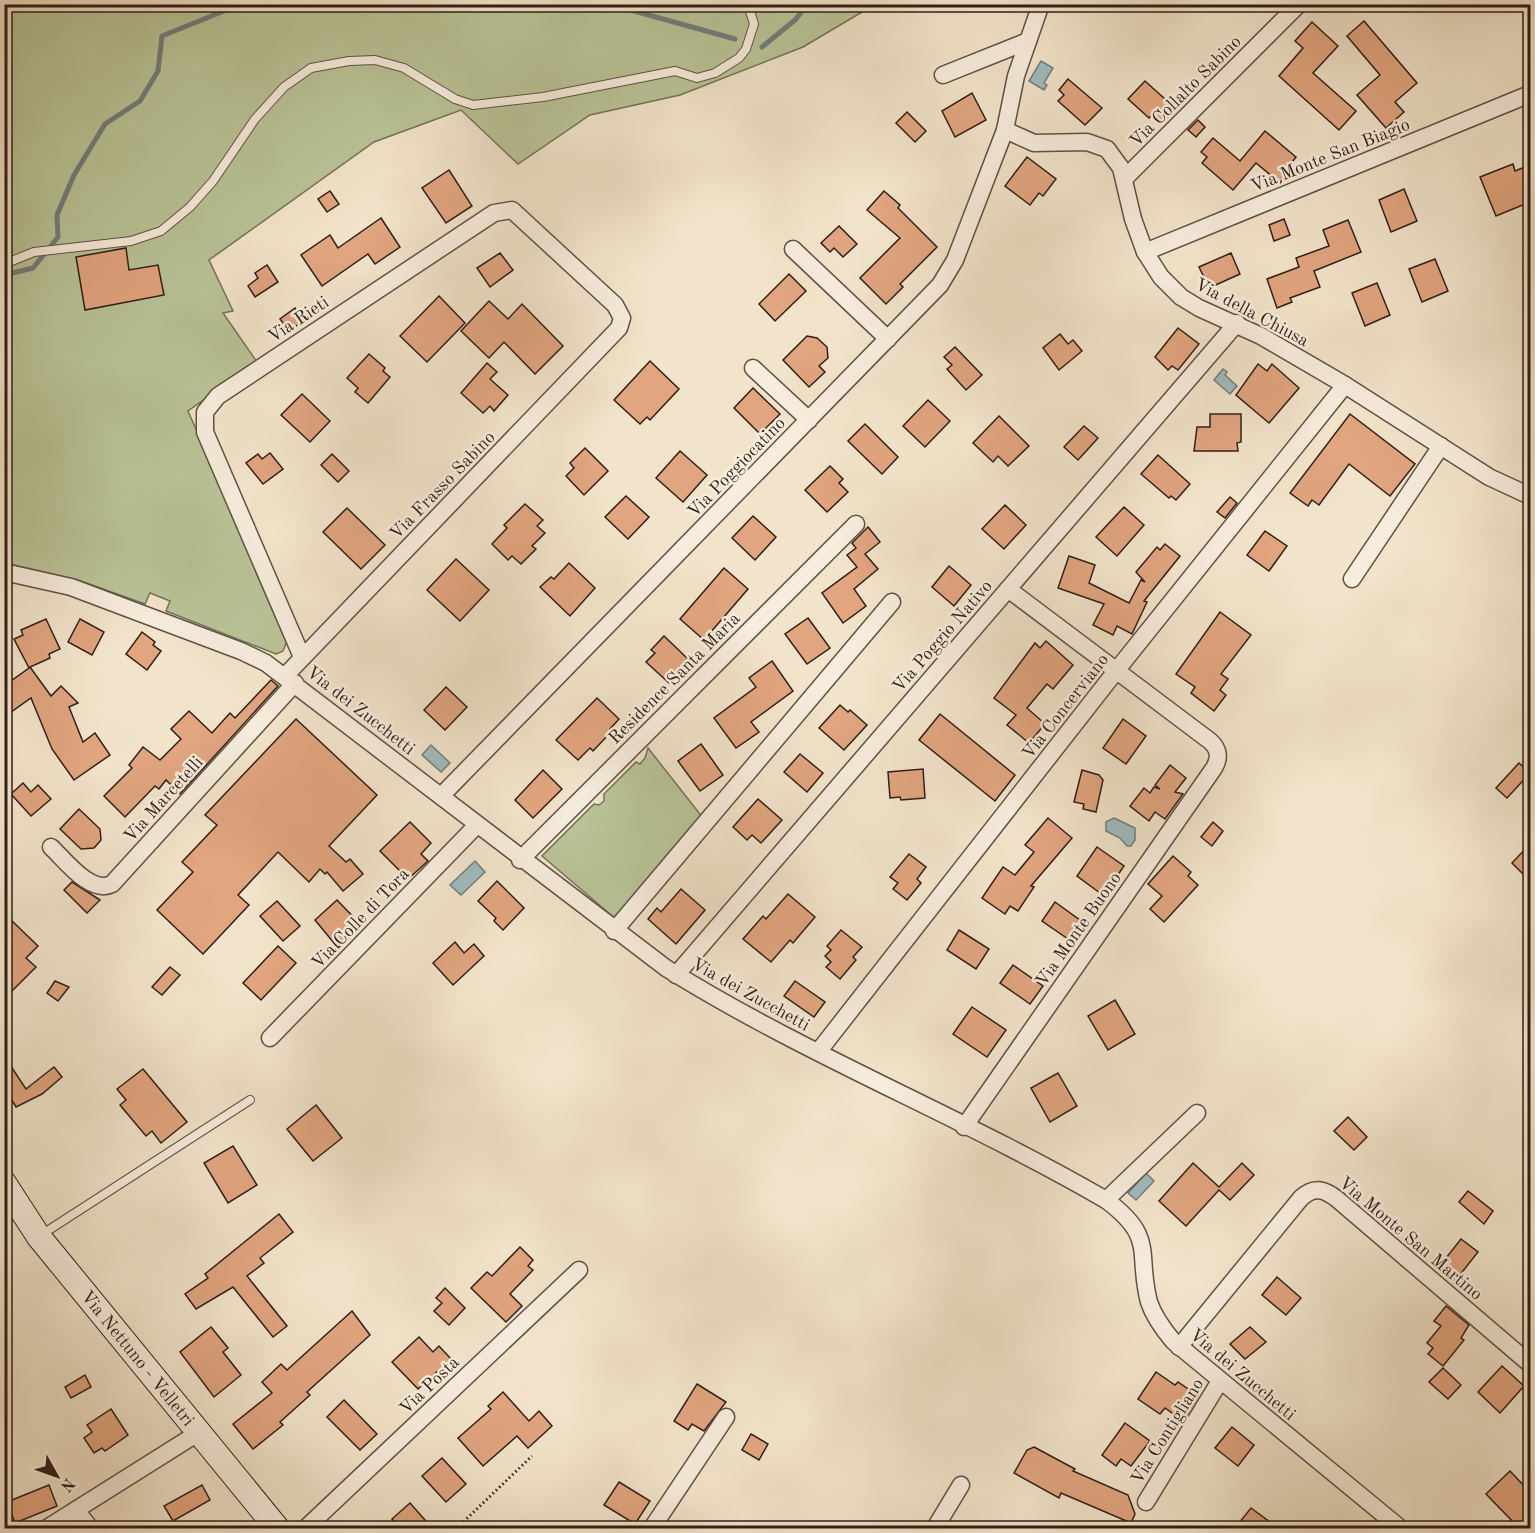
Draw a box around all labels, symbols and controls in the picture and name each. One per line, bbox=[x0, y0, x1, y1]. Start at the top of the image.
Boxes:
street label: Via Collalto Sabino bbox=[1127, 32, 1245, 151]
street label: Via Monte San Biagio bbox=[1248, 116, 1412, 196]
street label: Via della Chiusa bbox=[1192, 275, 1312, 351]
street label: Via Rieti bbox=[265, 293, 332, 347]
street label: Via Poggiocatino bbox=[684, 414, 789, 521]
street label: Via Frasso Sabino bbox=[387, 428, 499, 543]
street label: Via Poggio Nativo bbox=[889, 577, 996, 696]
street label: Residence Santa Maria bbox=[606, 610, 744, 748]
street label: Via Concerviano bbox=[1019, 651, 1112, 763]
street label: Via dei Zucchetti bbox=[303, 663, 418, 759]
street label: Via Marcetelli bbox=[121, 753, 207, 846]
street label: Via Colle di Tora bbox=[308, 865, 413, 972]
street label: Via Monte Buono bbox=[1033, 869, 1125, 990]
street label: Via dei Zucchetti bbox=[688, 955, 813, 1035]
street label: Via Monte San Martino bbox=[1335, 1174, 1486, 1304]
street label: Via Nettuno - Velletri bbox=[77, 1287, 197, 1430]
street label: Via dei Zucchetti bbox=[1186, 1325, 1299, 1424]
street label: Via Posta bbox=[396, 1353, 463, 1418]
street label: Via Contigliano bbox=[1128, 1376, 1208, 1488]
north arrow bbox=[27, 1446, 87, 1506]
text: N bbox=[56, 1475, 77, 1495]

